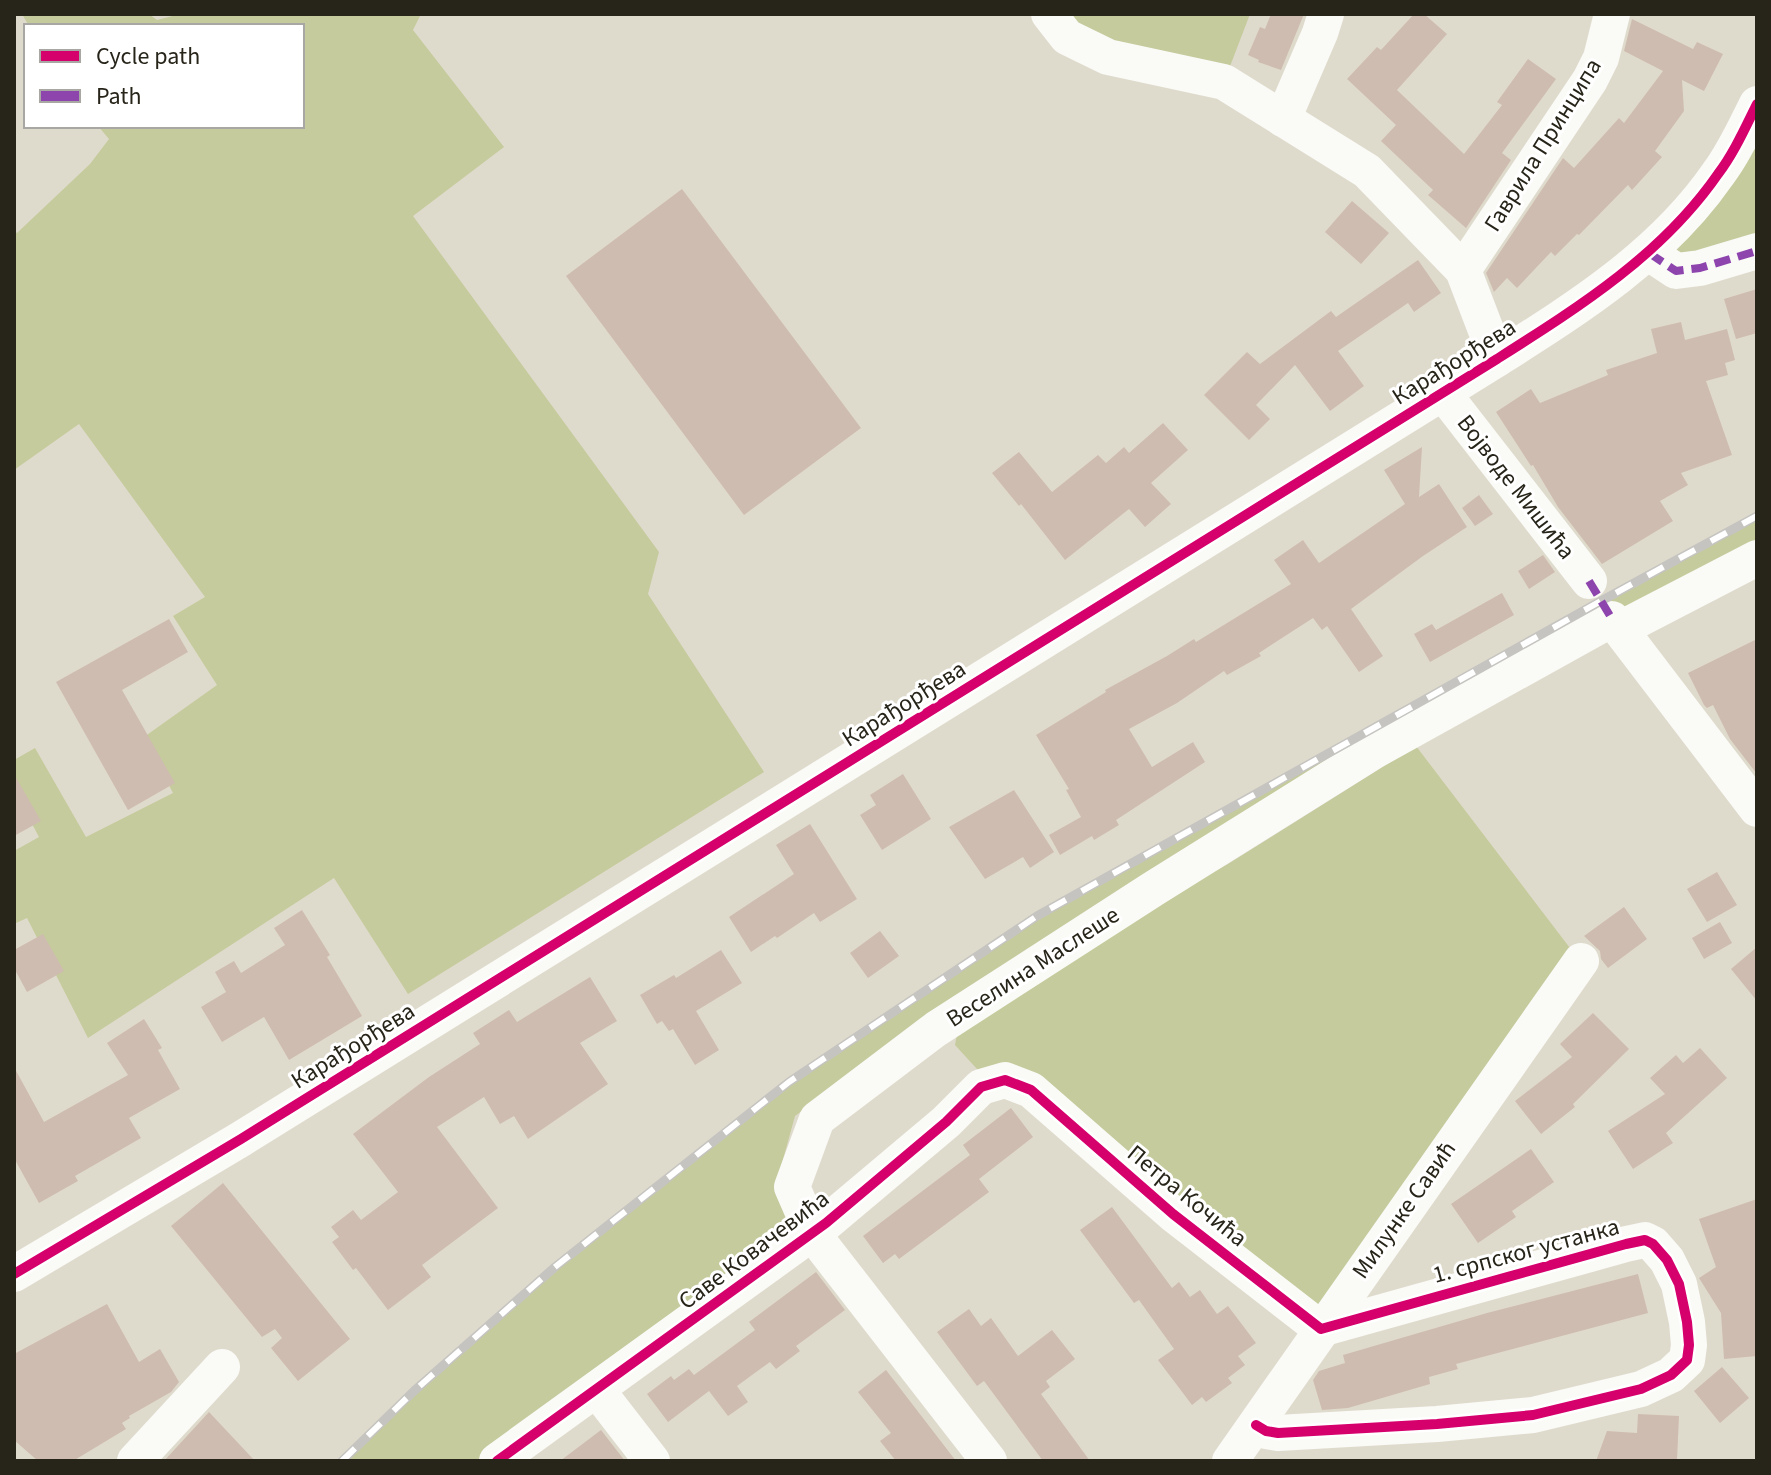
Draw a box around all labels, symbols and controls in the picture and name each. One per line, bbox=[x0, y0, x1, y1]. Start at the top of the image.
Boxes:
legend bbox=[24, 24, 304, 128]
text: Cycle path bbox=[96, 39, 200, 74]
street label: Гаврила Принципа bbox=[1476, 51, 1610, 239]
text: Path bbox=[96, 79, 142, 114]
street label: Карађорђева bbox=[1385, 310, 1523, 414]
street label: Војводе Мишића bbox=[1448, 407, 1584, 567]
street label: Карађорђева bbox=[835, 652, 973, 756]
street label: Веселина Маслеше bbox=[939, 898, 1127, 1036]
street label: Карађорђева bbox=[284, 994, 422, 1098]
street label: Милунке Савић bbox=[1343, 1134, 1465, 1286]
street label: Петра Кочића bbox=[1119, 1137, 1255, 1255]
street label: Саве Ковачевића bbox=[671, 1182, 837, 1318]
street label: 1. српског устанка bbox=[1429, 1209, 1623, 1293]

